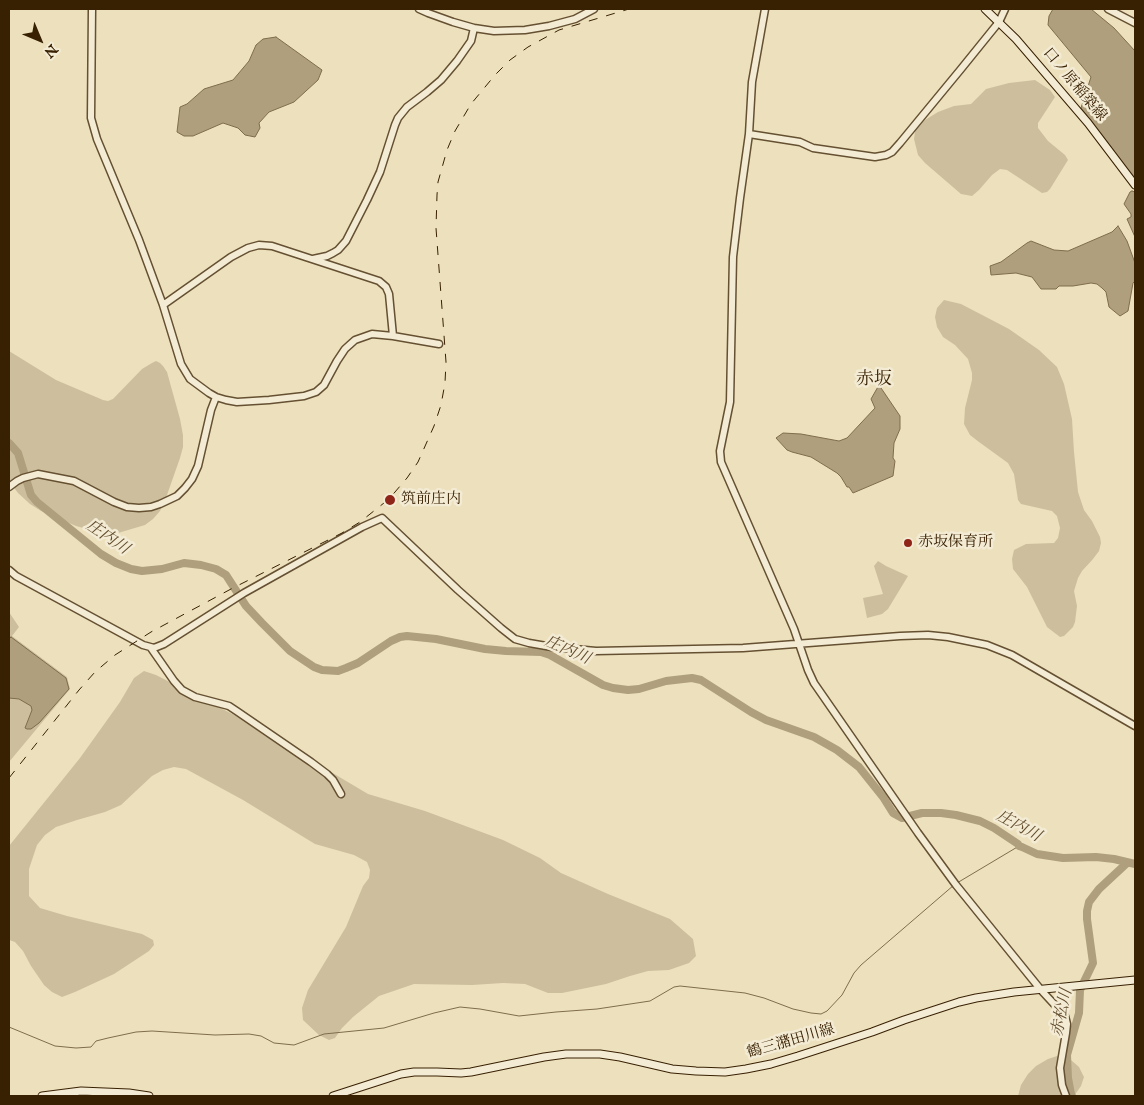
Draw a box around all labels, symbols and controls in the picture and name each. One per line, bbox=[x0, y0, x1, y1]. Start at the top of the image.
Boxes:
north arrow bbox=[15, 15, 65, 65]
text: N bbox=[40, 40, 61, 61]
street label: 口ノ原稲築線 bbox=[1038, 45, 1110, 125]
district label: 赤坂 bbox=[856, 369, 892, 391]
place label: 筑前庄内 bbox=[401, 491, 461, 509]
marker: 筑前庄内 bbox=[383, 493, 397, 507]
water label: 庄内川 bbox=[82, 517, 132, 559]
place label: 赤坂保育所 bbox=[918, 534, 993, 552]
marker: 赤坂保育所 bbox=[902, 537, 914, 549]
water label: 庄内川 bbox=[541, 632, 593, 670]
water label: 庄内川 bbox=[992, 807, 1044, 847]
water label: 赤松川 bbox=[1049, 988, 1077, 1038]
street label: 鶴三潴田川線 bbox=[745, 1021, 837, 1063]

